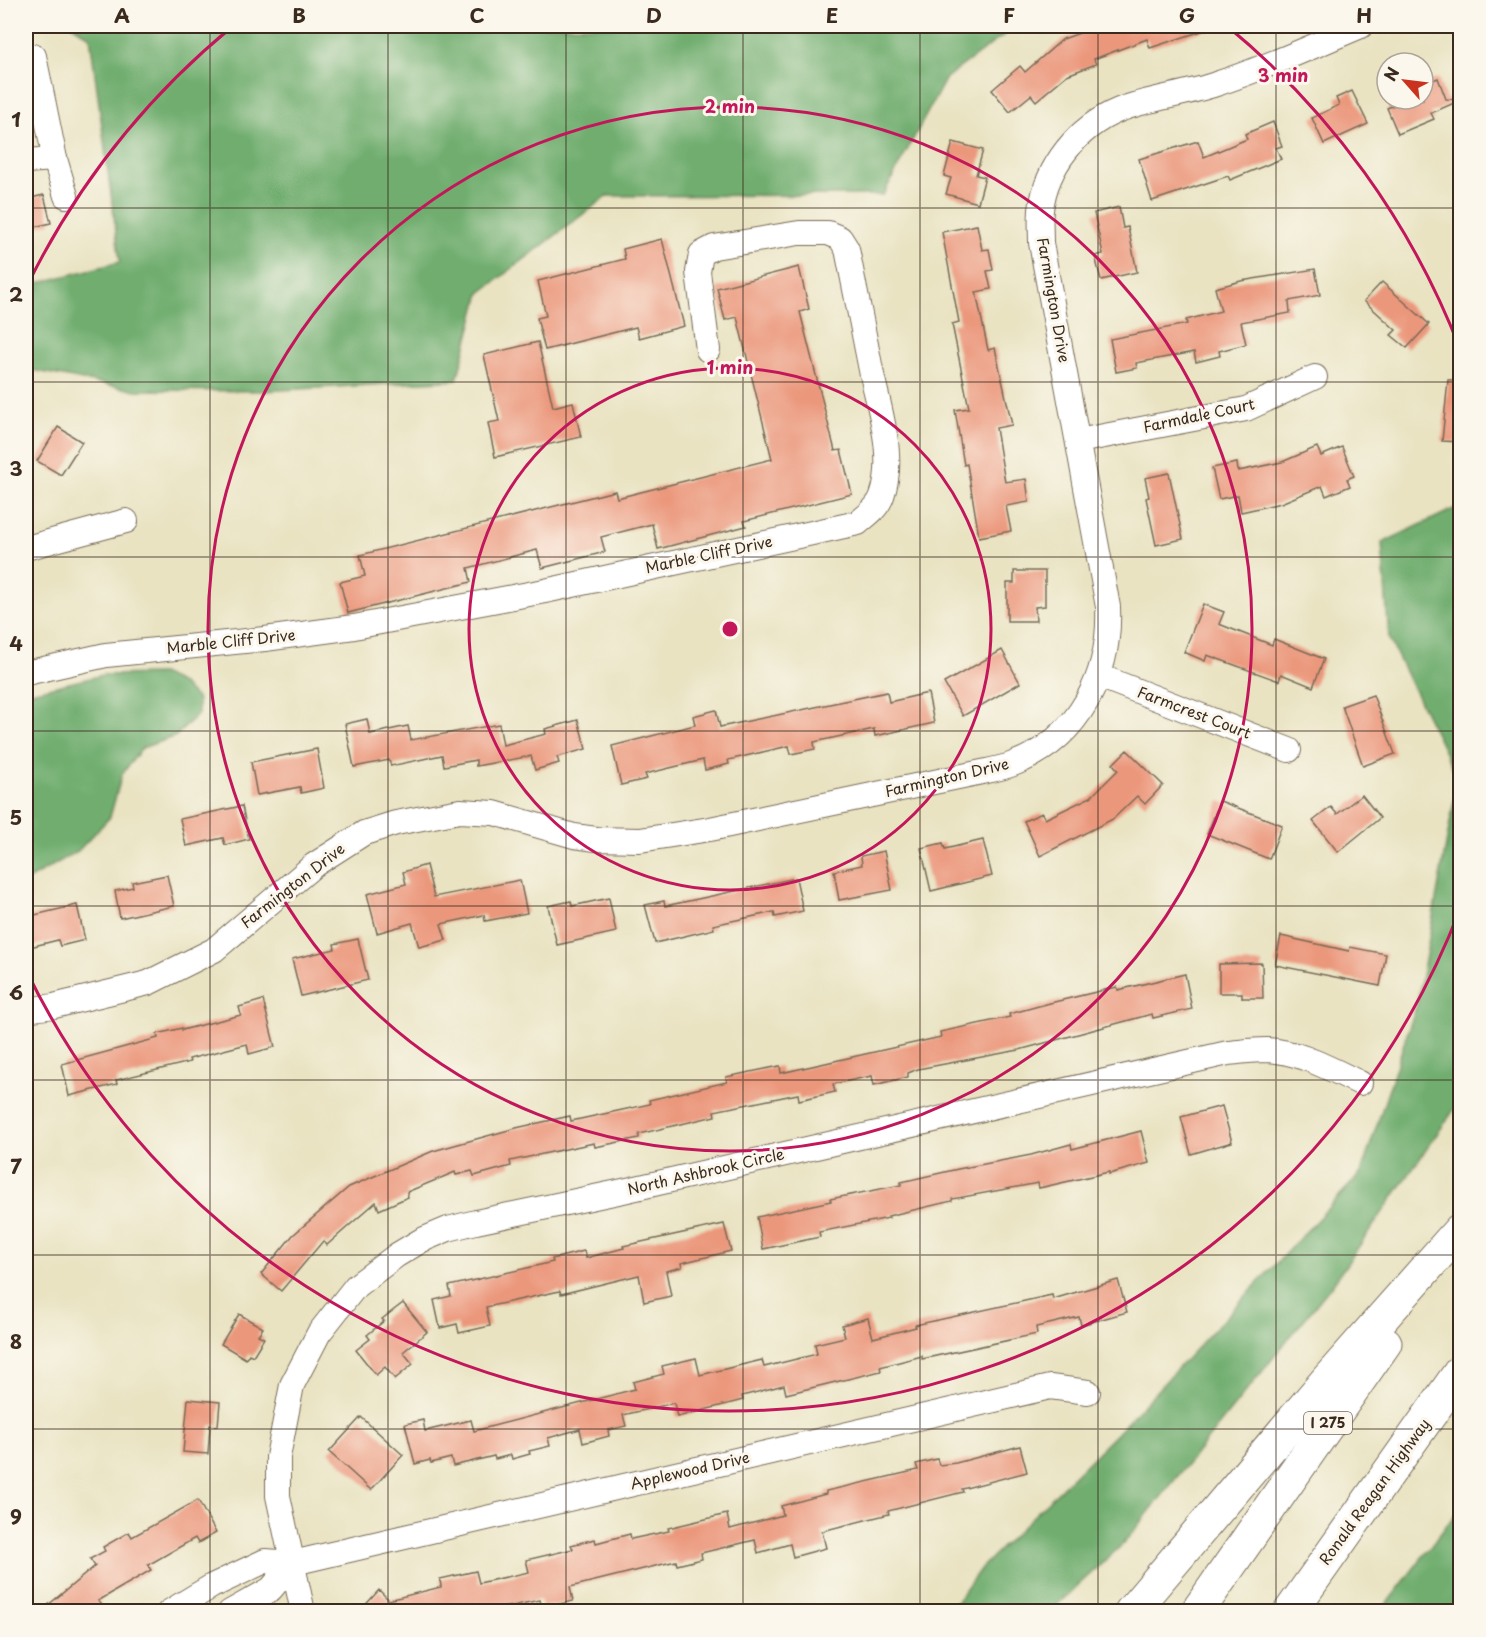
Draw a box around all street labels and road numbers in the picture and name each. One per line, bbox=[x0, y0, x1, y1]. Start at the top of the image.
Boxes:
street label: Farmington Drive bbox=[1032, 235, 1077, 364]
street label: Farmdale Court bbox=[1141, 391, 1257, 438]
street label: Marble Cliff Drive bbox=[643, 529, 774, 578]
street label: Marble Cliff Drive bbox=[165, 622, 296, 659]
street label: Farmcrest Court bbox=[1135, 679, 1255, 744]
street label: Farmington Drive bbox=[882, 751, 1011, 802]
street label: Farmington Drive bbox=[235, 837, 349, 933]
street label: North Ashbrook Circle bbox=[625, 1141, 786, 1200]
road number: I 275 bbox=[1304, 1412, 1352, 1434]
street label: Ronald Reagan Highway bbox=[1313, 1413, 1435, 1569]
street label: Applewood Drive bbox=[628, 1445, 752, 1494]

